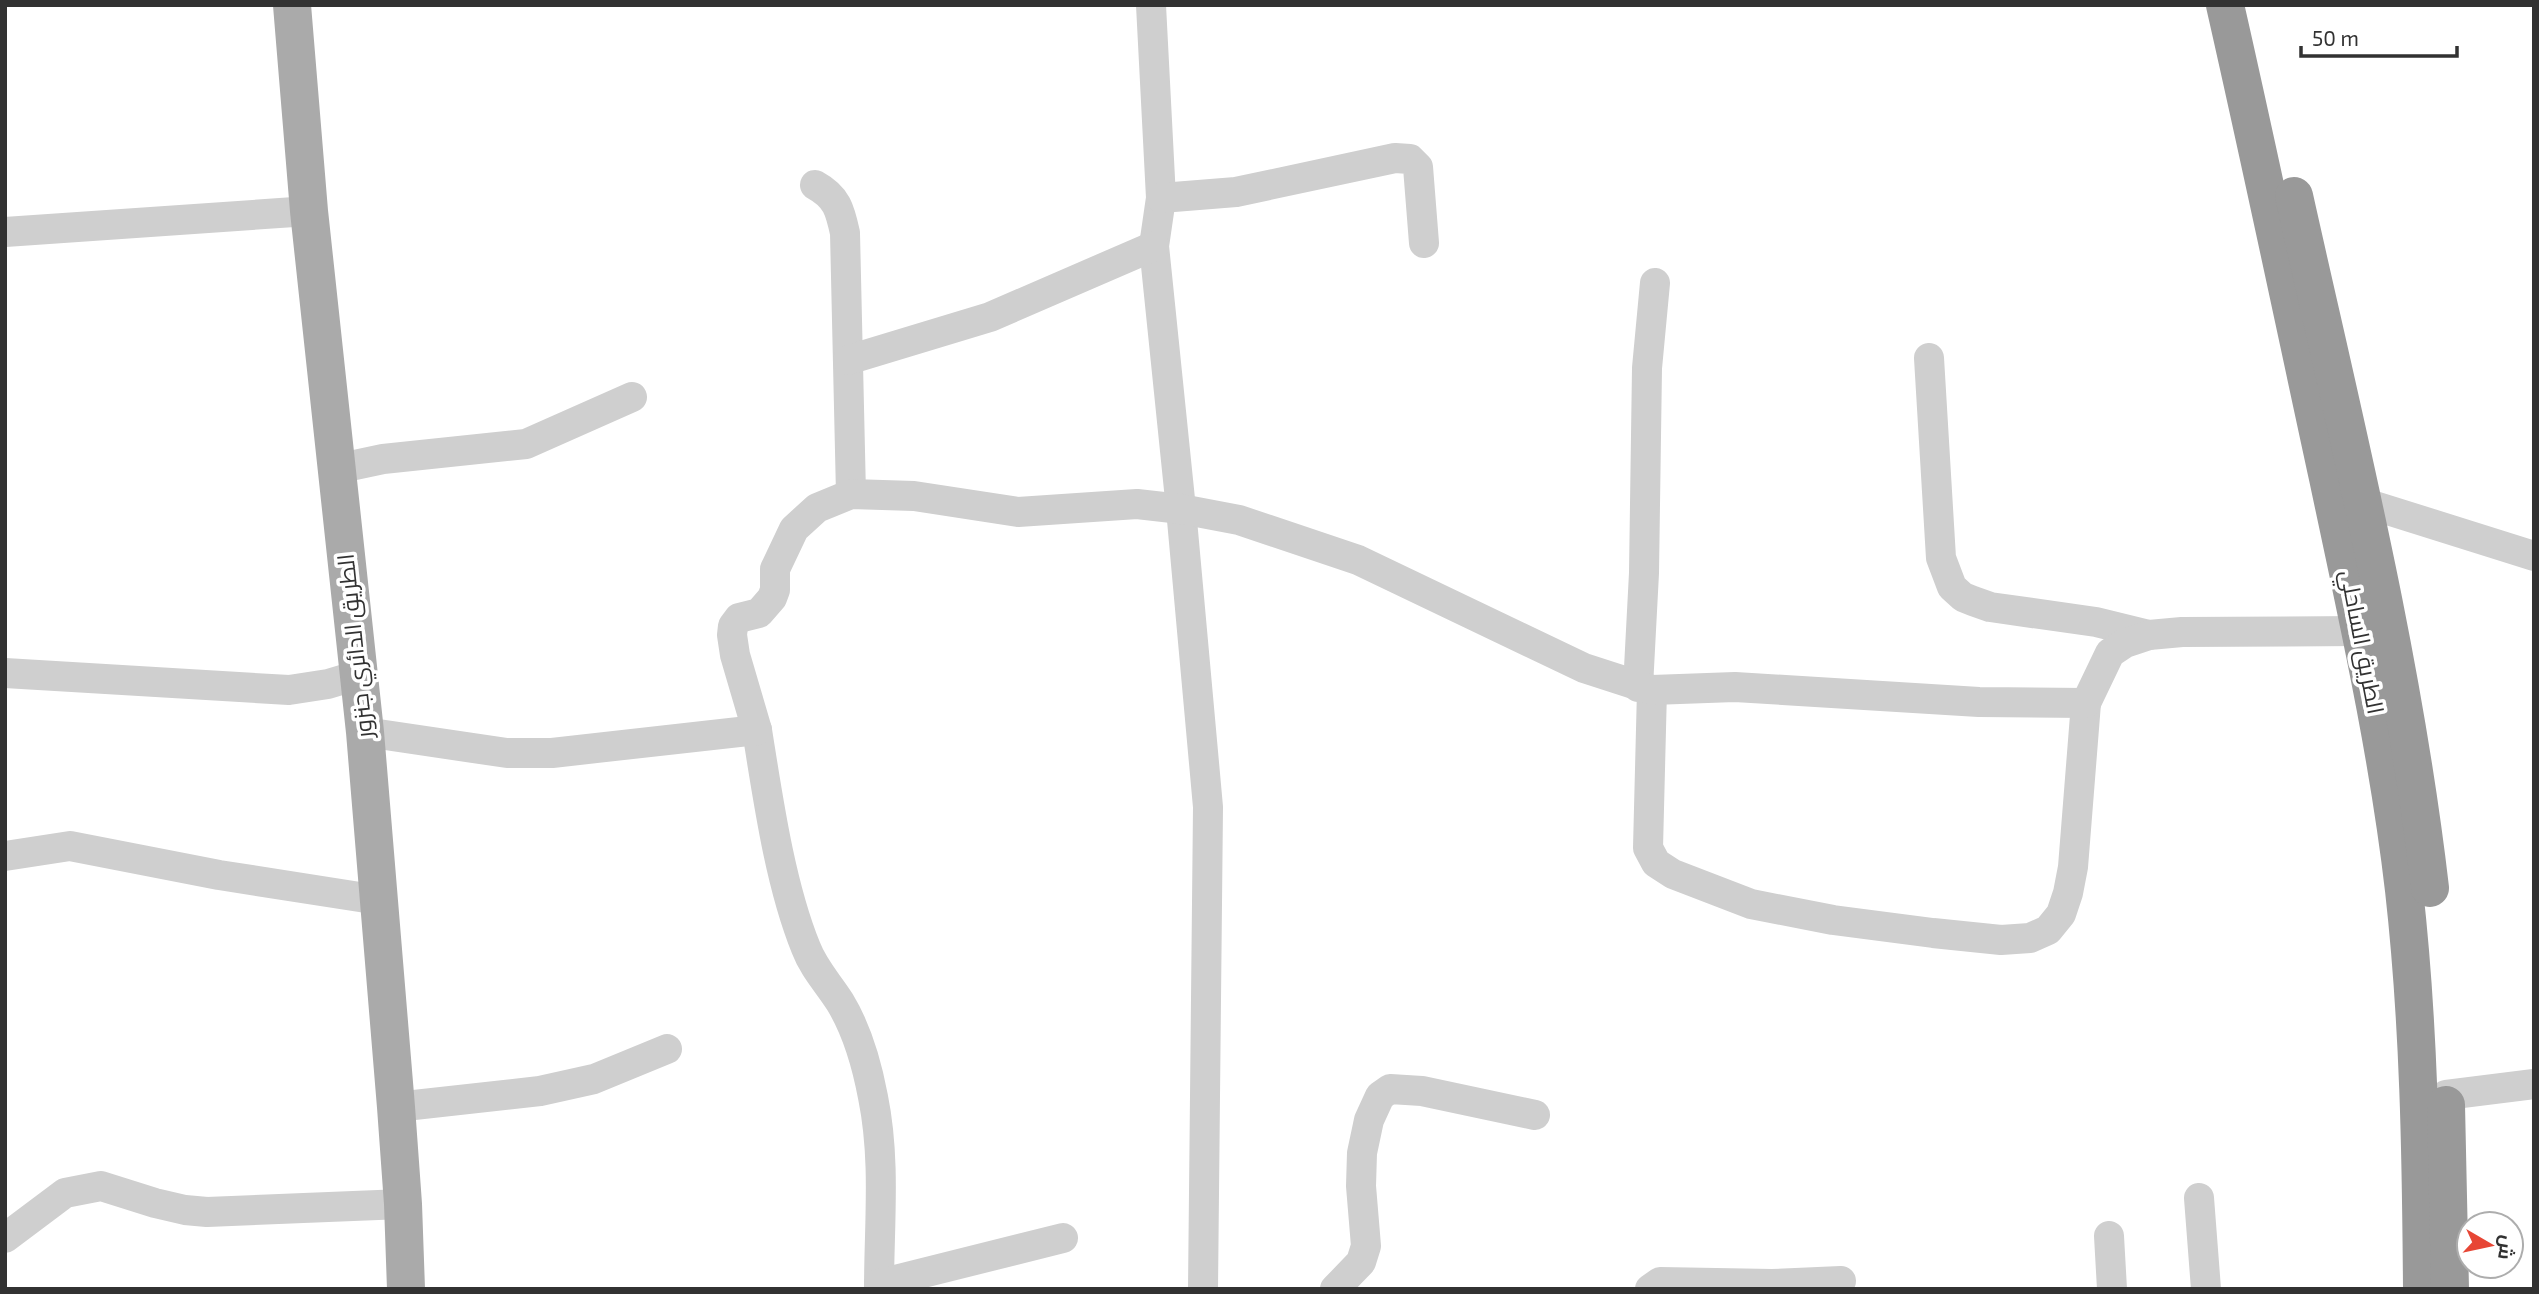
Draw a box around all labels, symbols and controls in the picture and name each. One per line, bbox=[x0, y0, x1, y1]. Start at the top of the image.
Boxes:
scale bar bbox=[2301, 14, 2457, 58]
text: 50 m bbox=[2312, 25, 2359, 50]
street label: الطريق الدائري جنزور bbox=[330, 552, 383, 742]
street label: الطريق الساحلي bbox=[2330, 567, 2391, 717]
north arrow bbox=[2455, 1210, 2525, 1280]
text: ش bbox=[2493, 1234, 2521, 1262]

